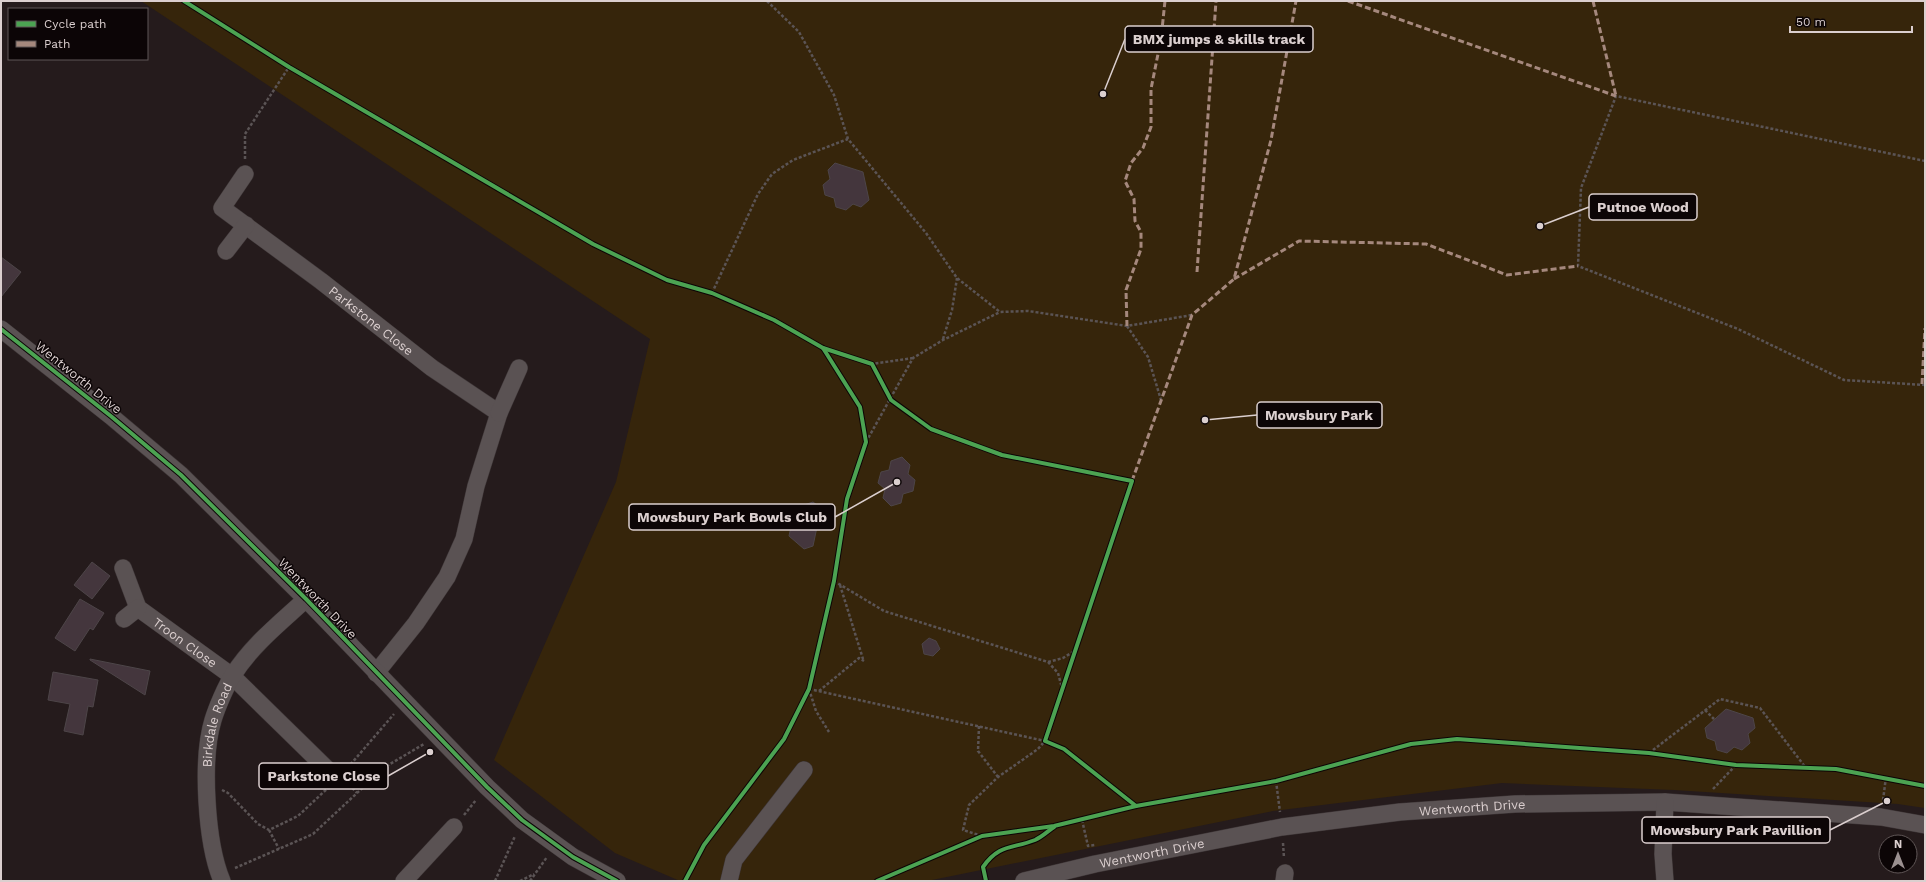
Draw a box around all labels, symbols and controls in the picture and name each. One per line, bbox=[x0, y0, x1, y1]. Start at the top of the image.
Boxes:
legend bbox=[8, 8, 148, 60]
scale bar bbox=[1790, 8, 1912, 34]
text: 50 m bbox=[1796, 15, 1826, 29]
text: Cycle path bbox=[44, 17, 106, 31]
callout: BMX jumps & skills track bbox=[1125, 26, 1313, 52]
text: BMX jumps & skills track bbox=[1133, 31, 1305, 47]
text: Path bbox=[44, 37, 70, 51]
callout: Putnoe Wood bbox=[1589, 194, 1697, 220]
text: Putnoe Wood bbox=[1597, 199, 1689, 215]
street label: Parkstone Close bbox=[326, 283, 416, 359]
street label: Wentworth Drive bbox=[33, 338, 125, 417]
callout: Mowsbury Park bbox=[1257, 402, 1382, 428]
text: Mowsbury Park bbox=[1265, 407, 1373, 423]
callout: Mowsbury Park Bowls Club bbox=[629, 504, 835, 530]
text: Mowsbury Park Bowls Club bbox=[637, 509, 827, 525]
street label: Wentworth Drive bbox=[275, 555, 360, 642]
street label: Troon Close bbox=[150, 614, 220, 671]
street label: Birkdale Road bbox=[200, 680, 235, 768]
callout: Parkstone Close bbox=[259, 763, 388, 789]
text: Parkstone Close bbox=[268, 768, 380, 784]
street label: Wentworth Drive bbox=[1419, 797, 1526, 819]
callout: Mowsbury Park Pavillion bbox=[1642, 817, 1830, 843]
text: Mowsbury Park Pavillion bbox=[1650, 822, 1822, 838]
north arrow bbox=[1878, 834, 1918, 874]
street label: Wentworth Drive bbox=[1098, 836, 1206, 871]
text: N bbox=[1894, 838, 1902, 851]

